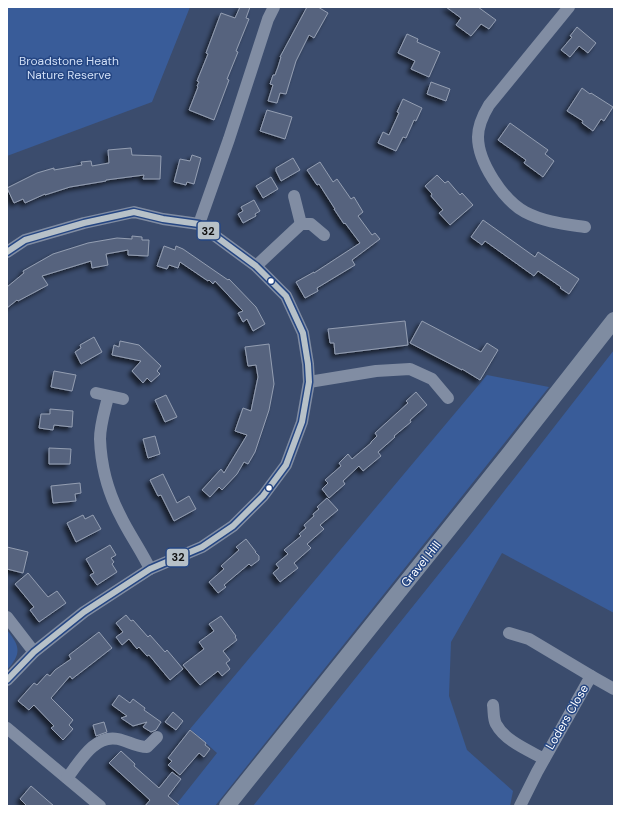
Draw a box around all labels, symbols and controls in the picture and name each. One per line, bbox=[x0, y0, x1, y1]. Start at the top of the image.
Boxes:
park label: Broadstone Heath Nature Reserve bbox=[19, 53, 119, 83]
line badge: 32 bbox=[197, 221, 220, 240]
text: 32 bbox=[202, 224, 214, 238]
unlabelled marker bbox=[266, 276, 276, 286]
unlabelled marker bbox=[264, 483, 274, 493]
street label: Gravel Hill bbox=[397, 538, 445, 590]
line badge: 32 bbox=[166, 548, 189, 567]
text: 32 bbox=[172, 550, 184, 564]
street label: Loders Close bbox=[542, 681, 592, 752]

